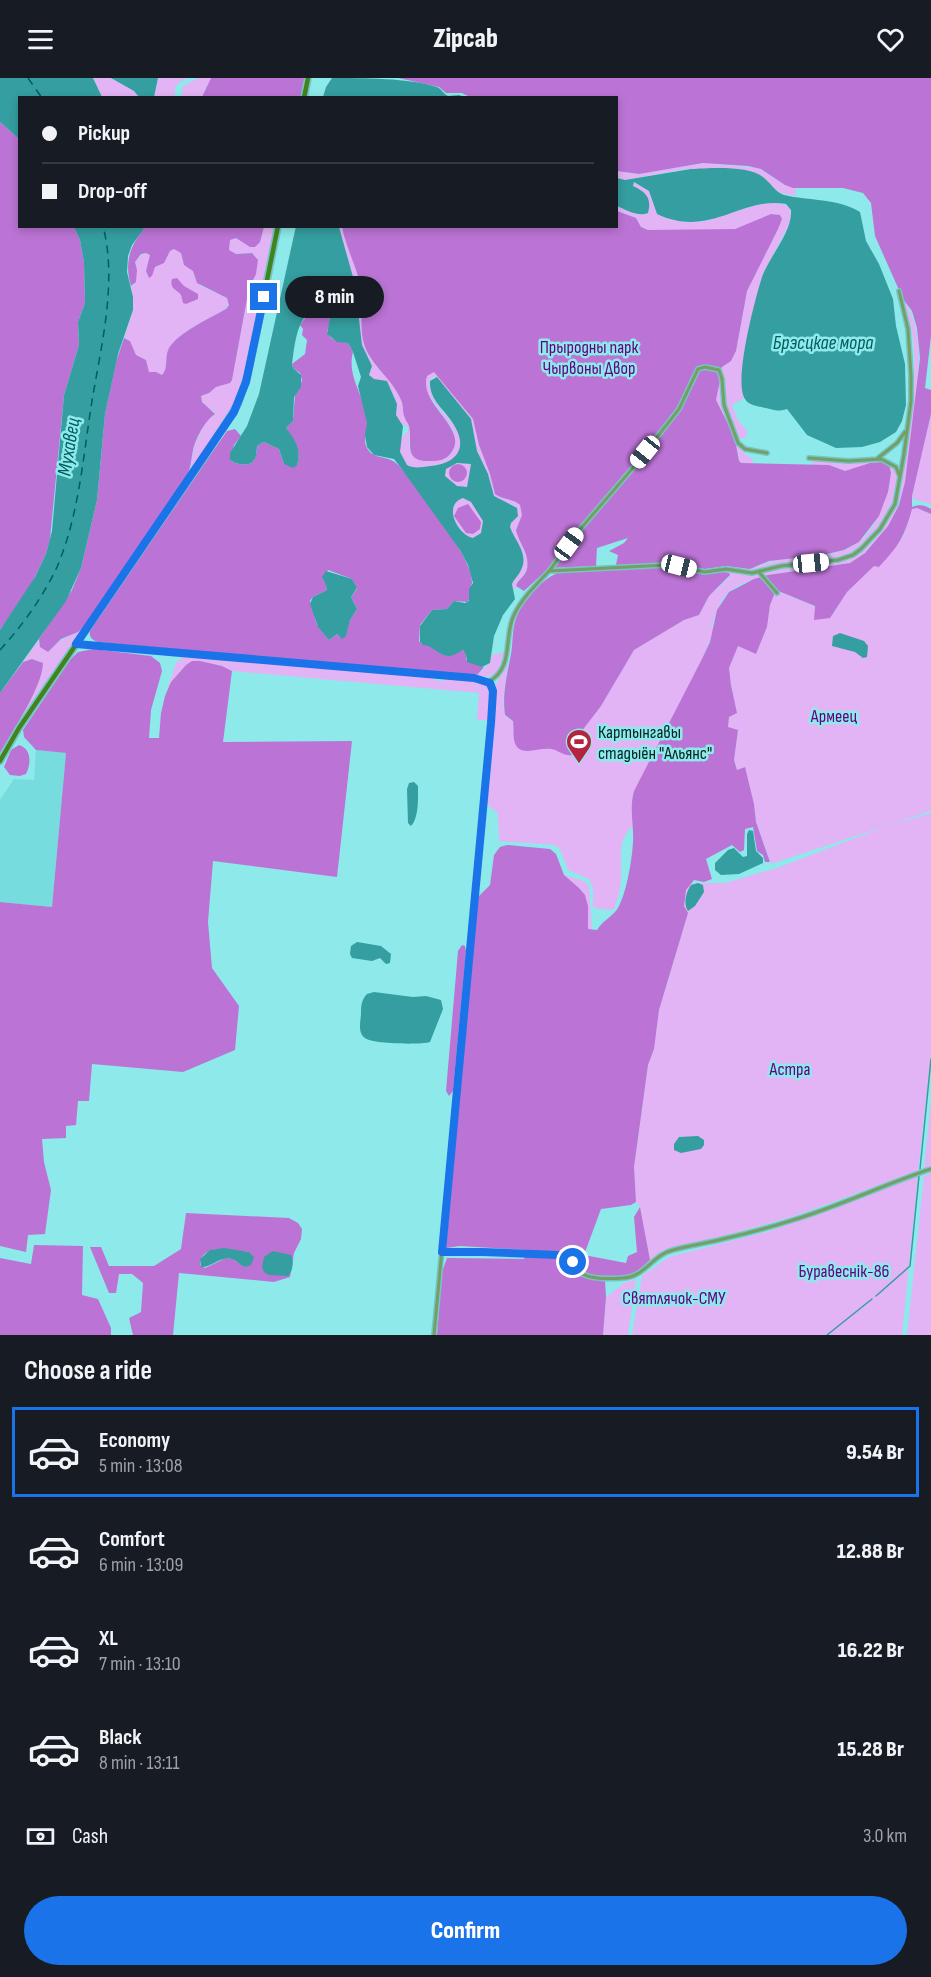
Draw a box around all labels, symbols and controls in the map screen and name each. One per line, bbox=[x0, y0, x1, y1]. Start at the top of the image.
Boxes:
icon: menu bbox=[24, 23, 57, 56]
text: Zipcab bbox=[433, 23, 498, 55]
icon: heart bbox=[874, 23, 907, 56]
text: Pickup bbox=[78, 120, 130, 147]
text: Drop-off bbox=[78, 178, 147, 205]
callout: 8 min bbox=[285, 276, 384, 318]
route end bbox=[250, 283, 277, 310]
text: 8 min bbox=[315, 285, 354, 309]
water label: Брэсцкае мора bbox=[773, 331, 873, 355]
park label: Прыродны парк Чырвоны Двор bbox=[540, 337, 639, 379]
water label: Мухавец bbox=[53, 415, 86, 478]
car bbox=[627, 432, 663, 472]
car bbox=[551, 524, 587, 564]
car bbox=[792, 552, 830, 574]
car bbox=[659, 553, 699, 579]
park label: Армеец bbox=[810, 706, 858, 727]
place label: Картынгавы стадыён "Альянс" bbox=[598, 722, 712, 764]
sports icon: Картынгавы стадыён "Альянс" bbox=[564, 727, 594, 765]
park label: Астра bbox=[769, 1059, 811, 1080]
route start bbox=[559, 1248, 586, 1275]
park label: Буравеснік-86 bbox=[799, 1261, 890, 1282]
park label: Святлячок-СМУ bbox=[622, 1288, 726, 1309]
text: Choose a ride bbox=[24, 1355, 152, 1387]
icon: car bbox=[27, 1425, 81, 1479]
text: Economy bbox=[99, 1427, 170, 1454]
text: 9.54 Br bbox=[846, 1439, 904, 1466]
text: 5 min · 13:08 bbox=[99, 1454, 182, 1478]
icon: car bbox=[27, 1524, 81, 1578]
text: Comfort bbox=[99, 1526, 165, 1553]
text: 12.88 Br bbox=[837, 1538, 904, 1565]
text: 6 min · 13:09 bbox=[99, 1553, 183, 1577]
icon: car bbox=[27, 1623, 81, 1677]
text: XL bbox=[99, 1625, 118, 1652]
text: 16.22 Br bbox=[838, 1637, 904, 1664]
text: 7 min · 13:10 bbox=[99, 1652, 181, 1676]
icon: car bbox=[27, 1722, 81, 1776]
text: Black bbox=[99, 1724, 141, 1751]
text: 15.28 Br bbox=[837, 1736, 904, 1763]
text: 8 min · 13:11 bbox=[99, 1751, 180, 1775]
icon: cash bbox=[24, 1820, 57, 1853]
text: Cash bbox=[72, 1823, 108, 1850]
text: 3.0 km bbox=[863, 1824, 907, 1848]
button: Confirm bbox=[24, 1896, 907, 1965]

